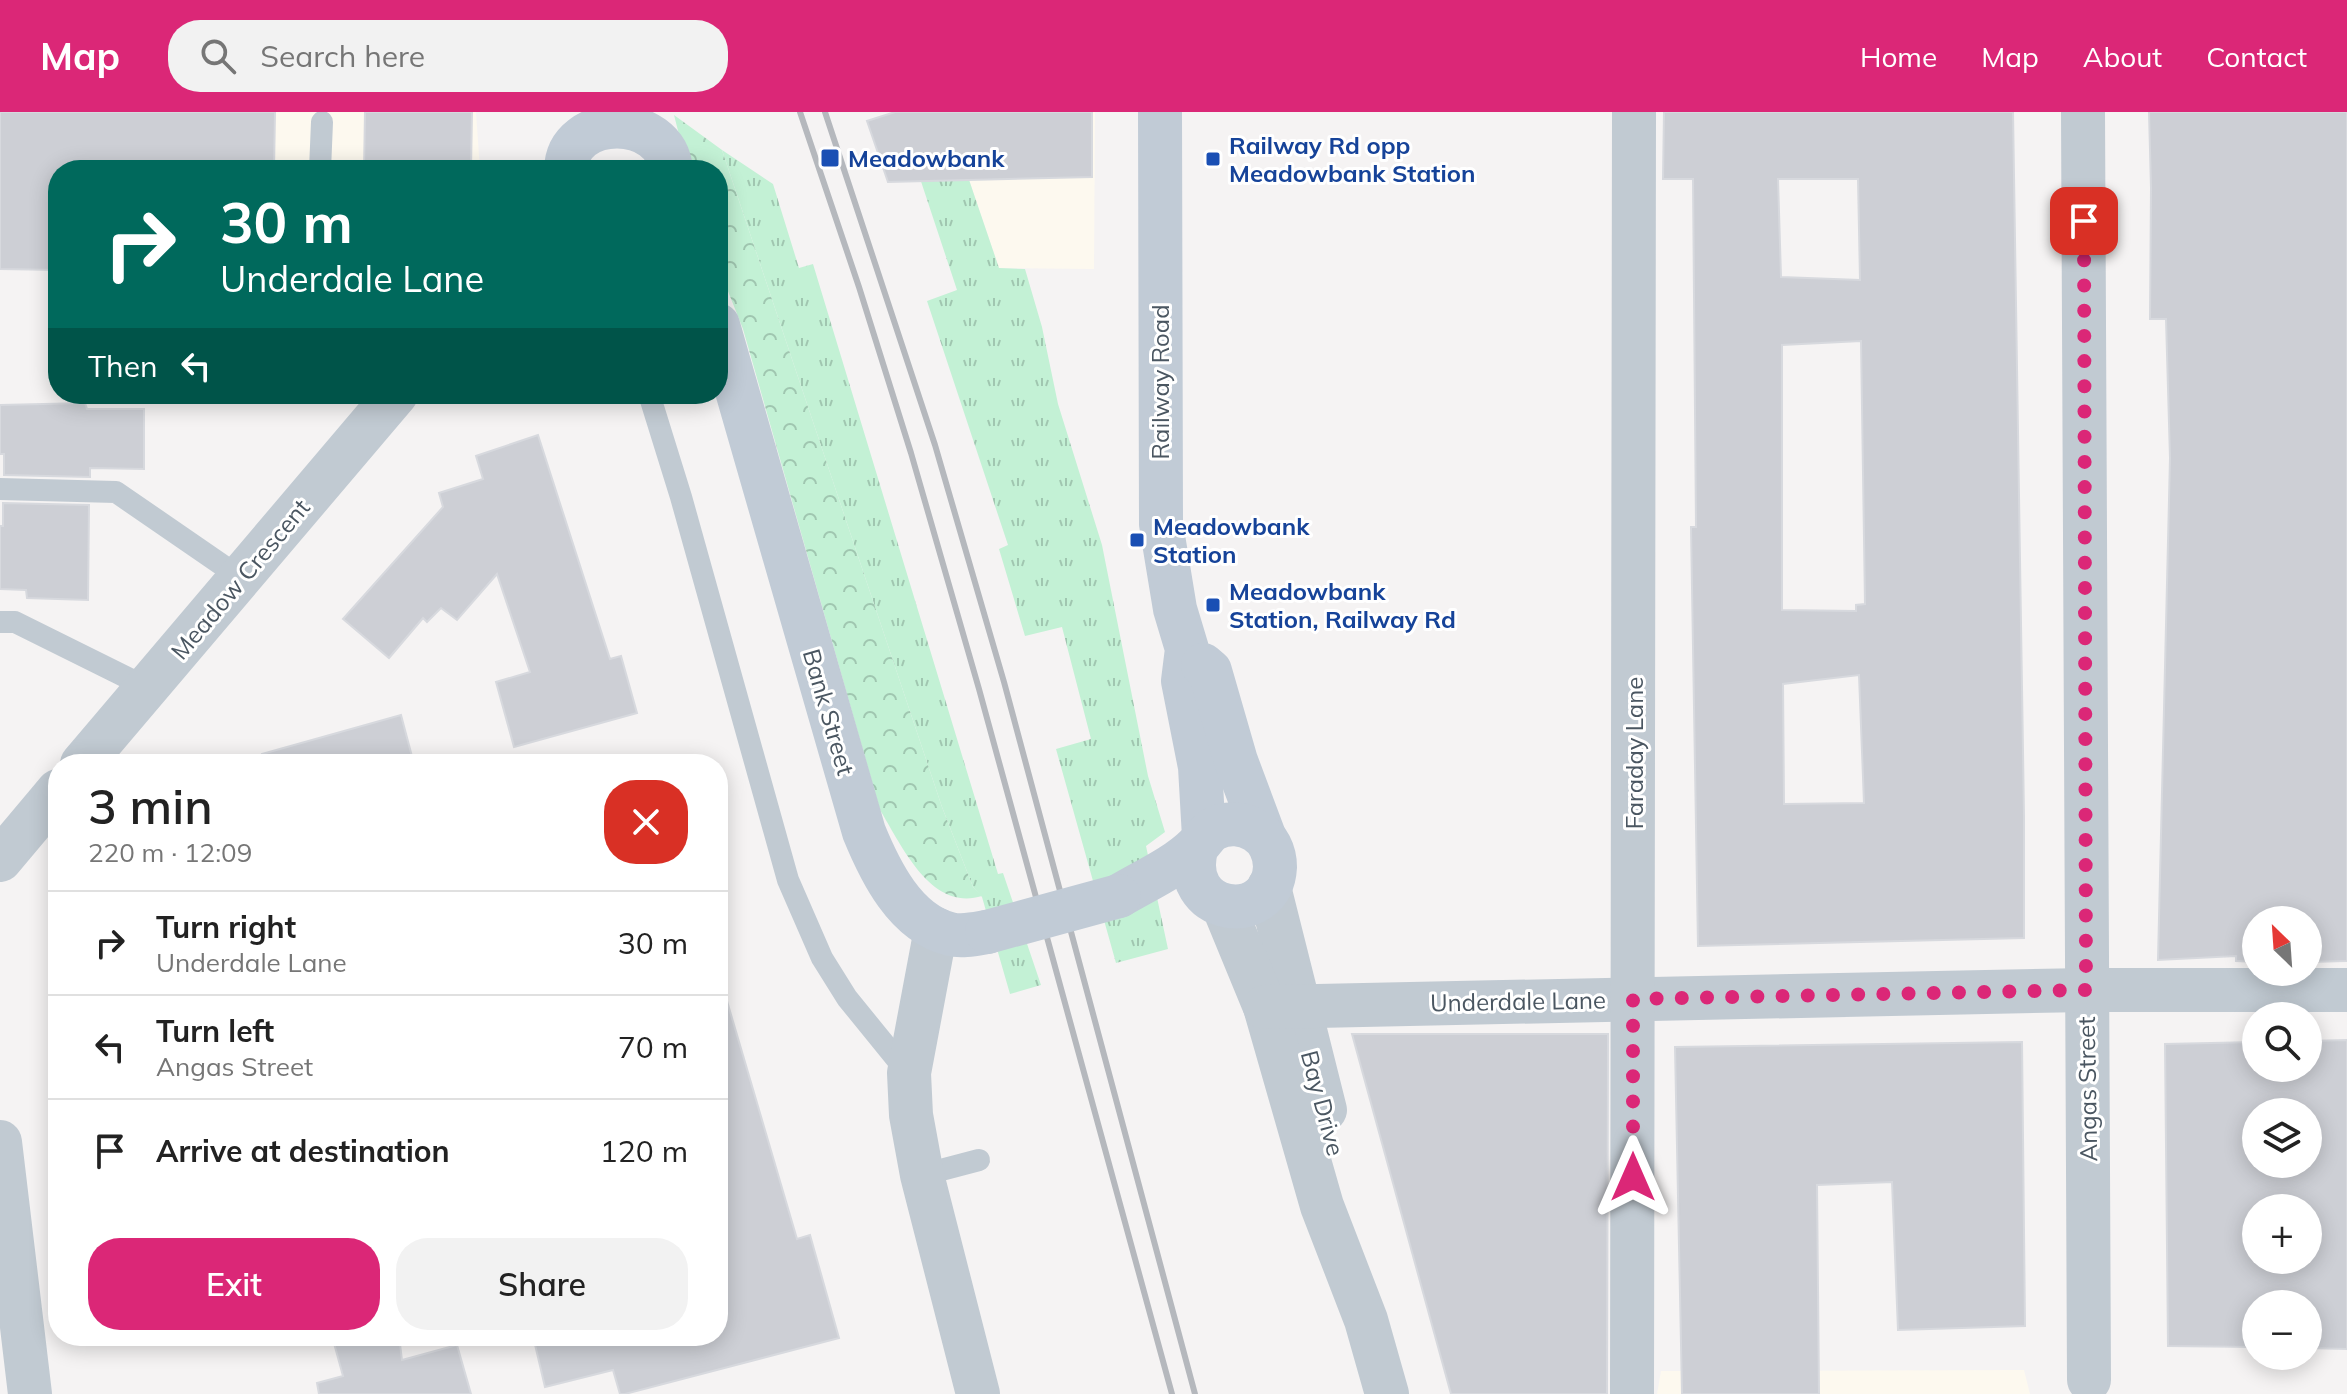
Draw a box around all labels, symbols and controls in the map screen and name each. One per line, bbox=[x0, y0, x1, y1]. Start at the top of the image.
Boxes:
search box bbox=[168, 20, 728, 92]
text: Map bbox=[40, 32, 120, 80]
icon: search bbox=[196, 34, 240, 78]
text: Search here bbox=[260, 37, 425, 75]
text: Home bbox=[1860, 39, 1937, 74]
text: Map bbox=[1981, 39, 2039, 74]
text: About bbox=[2083, 39, 2162, 74]
text: Contact bbox=[2206, 39, 2307, 74]
place label: Railway Rd opp Meadowbank Station bbox=[1229, 130, 1475, 188]
place label: Meadowbank bbox=[848, 143, 1005, 173]
marker: Meadowbank bbox=[819, 147, 841, 169]
marker: Railway Rd opp Meadowbank Station bbox=[1204, 150, 1222, 168]
text: 30 m bbox=[220, 187, 353, 257]
pin bbox=[2050, 187, 2118, 255]
icon: right bbox=[88, 192, 192, 296]
icon: arrive bbox=[2062, 199, 2106, 243]
text: Underdale Lane bbox=[220, 256, 484, 301]
street label: Railway Road bbox=[1145, 304, 1175, 460]
icon: left bbox=[174, 344, 218, 388]
text: Then bbox=[88, 347, 158, 385]
street label: Meadow Crescent bbox=[164, 493, 316, 665]
place label: Meadowbank Station bbox=[1153, 511, 1310, 569]
marker: Meadowbank Station bbox=[1128, 531, 1146, 549]
place label: Meadowbank Station, Railway Rd bbox=[1229, 576, 1456, 634]
marker: Meadowbank Station, Railway Rd bbox=[1204, 596, 1222, 614]
street label: Bank Street bbox=[797, 645, 861, 779]
street label: Faraday Lane bbox=[1619, 677, 1649, 829]
text: 3 min bbox=[88, 776, 213, 836]
button: close bbox=[604, 780, 688, 864]
text: 220 m · 12:09 bbox=[88, 836, 252, 869]
north arrow bbox=[2242, 906, 2322, 986]
map controls bbox=[2242, 906, 2322, 1370]
text: Turn right bbox=[156, 908, 296, 946]
icon: right bbox=[88, 921, 132, 965]
text: 30 m bbox=[618, 924, 688, 962]
text: Underdale Lane bbox=[156, 946, 347, 979]
street label: Underdale Lane bbox=[1430, 984, 1606, 1018]
button: search bbox=[2242, 1002, 2322, 1082]
text: Turn left bbox=[156, 1012, 274, 1050]
street label: Angas Street bbox=[2071, 1016, 2103, 1162]
icon: left bbox=[88, 1025, 132, 1069]
text: 70 m bbox=[618, 1028, 688, 1066]
street label: Bay Drive bbox=[1295, 1047, 1351, 1159]
text: Angas Street bbox=[156, 1050, 313, 1083]
button: layers bbox=[2242, 1098, 2322, 1178]
icon: arrive bbox=[88, 1129, 132, 1173]
text: Arrive at destination bbox=[156, 1132, 450, 1170]
text: 120 m bbox=[600, 1132, 688, 1170]
position arrow bbox=[1591, 1135, 1675, 1219]
button: + bbox=[2242, 1194, 2322, 1274]
button: Exit bbox=[88, 1238, 380, 1330]
button: Share bbox=[396, 1238, 688, 1330]
button: − bbox=[2242, 1290, 2322, 1370]

